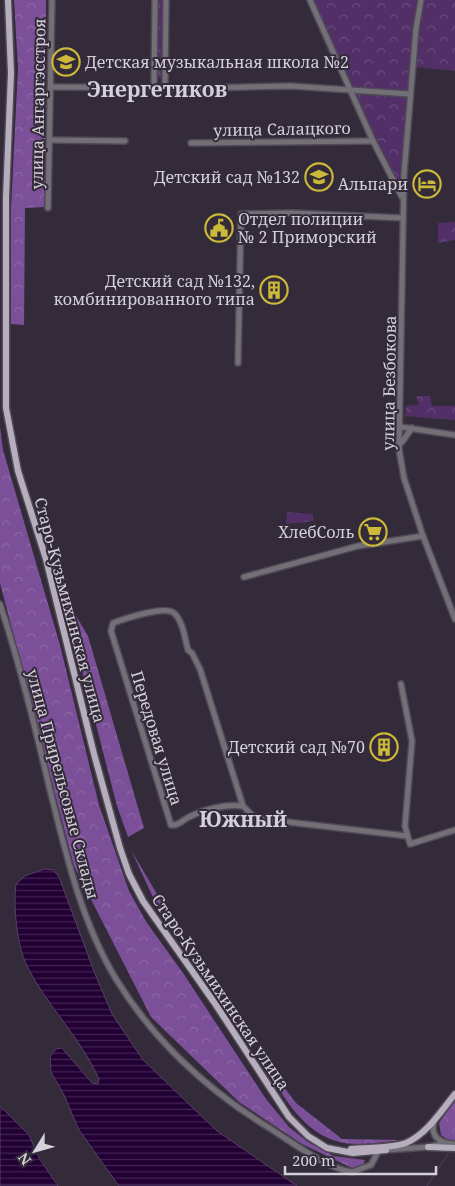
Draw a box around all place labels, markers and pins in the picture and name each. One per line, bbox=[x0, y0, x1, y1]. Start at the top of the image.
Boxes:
school or university icon: Детская музыкальная школа №2 bbox=[51, 47, 81, 77]
place label: Детская музыкальная школа №2 bbox=[85, 51, 349, 73]
school or university icon: Детский сад №132 bbox=[304, 162, 334, 192]
place label: Детский сад №132 bbox=[154, 166, 300, 188]
hotel icon: Альпари bbox=[412, 169, 442, 199]
place label: Альпари bbox=[338, 173, 408, 195]
place label: Отдел полиции № 2 Приморский bbox=[238, 208, 377, 248]
public building icon: Отдел полиции № 2 Приморский bbox=[204, 213, 234, 243]
place label: Детский сад №132, комбинированного типа bbox=[53, 270, 255, 310]
building icon: Детский сад №132, комбинированного типа bbox=[259, 275, 289, 305]
supermarket icon: ХлебСоль bbox=[358, 517, 388, 547]
place label: ХлебСоль bbox=[278, 521, 354, 543]
building icon: Детский сад №70 bbox=[369, 732, 399, 762]
place label: Детский сад №70 bbox=[228, 736, 365, 758]

